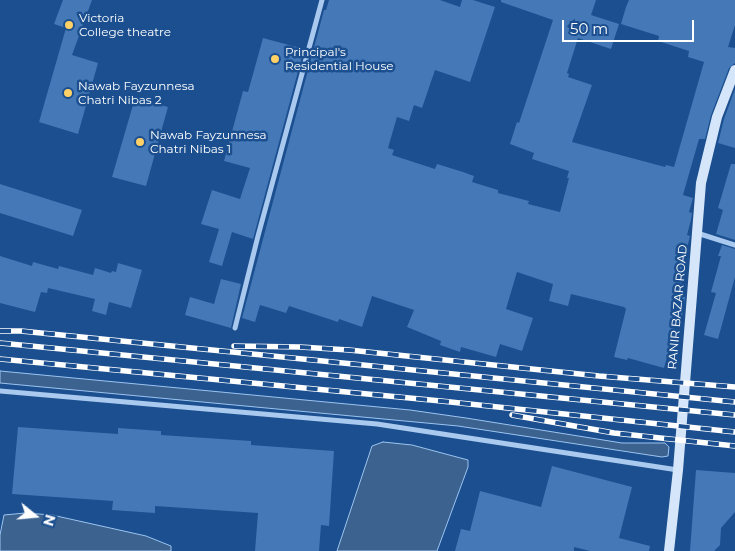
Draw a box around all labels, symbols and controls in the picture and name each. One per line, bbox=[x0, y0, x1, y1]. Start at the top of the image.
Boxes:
scale bar bbox=[565, 10, 698, 42]
place label: Victoria College theatre bbox=[79, 11, 171, 39]
marker: Victoria College theatre bbox=[63, 19, 75, 31]
text: 50 m bbox=[570, 19, 608, 38]
place label: Principal's Residential House bbox=[285, 45, 394, 73]
marker: Principal's Residential House bbox=[269, 53, 281, 65]
place label: Nawab Fayzunnesa Chatri Nibas 2 bbox=[78, 79, 195, 107]
marker: Nawab Fayzunnesa Chatri Nibas 2 bbox=[62, 87, 74, 99]
place label: Nawab Fayzunnesa Chatri Nibas 1 bbox=[150, 128, 267, 156]
marker: Nawab Fayzunnesa Chatri Nibas 1 bbox=[134, 136, 146, 148]
street label: RANIR BAZAR ROAD bbox=[665, 244, 691, 370]
north arrow bbox=[10, 491, 60, 541]
text: N bbox=[39, 512, 60, 528]

